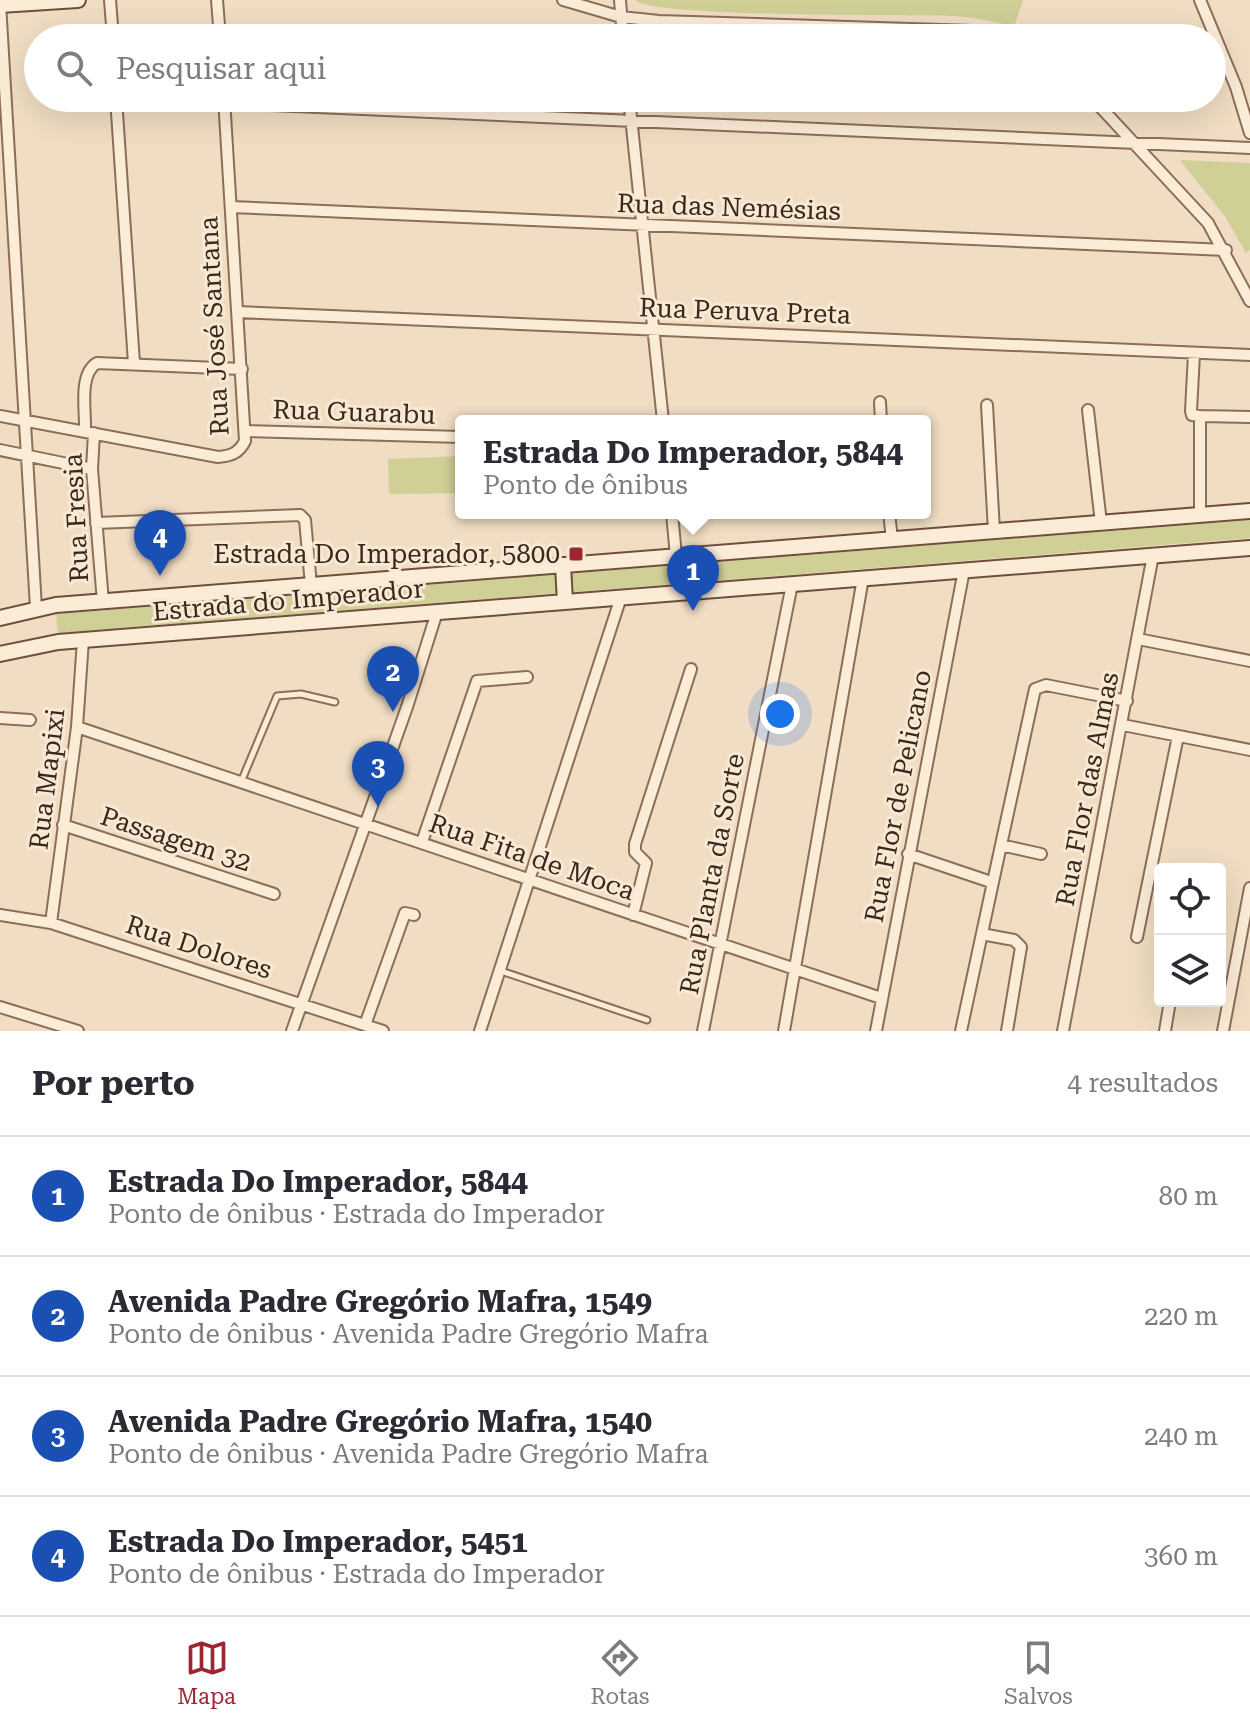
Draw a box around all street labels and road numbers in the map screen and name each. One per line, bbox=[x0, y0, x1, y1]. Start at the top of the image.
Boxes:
street label: Rua das Nemésias bbox=[617, 188, 841, 226]
street label: Rua José Santana bbox=[193, 216, 235, 436]
street label: Rua Peruva Preta bbox=[638, 292, 852, 330]
street label: Rua Guarabu bbox=[272, 394, 436, 430]
street label: Rua Fresia bbox=[58, 453, 94, 583]
street label: Estrada do Imperador bbox=[151, 573, 425, 627]
street label: Rua Flor de Pelicano bbox=[859, 667, 937, 925]
street label: Rua Flor das Almas bbox=[1050, 669, 1124, 909]
street label: Rua Mapixi bbox=[23, 707, 71, 851]
street label: Rua Planta da Sorte bbox=[674, 751, 750, 997]
street label: Passagem 32 bbox=[97, 801, 255, 877]
street label: Rua Fita de Moca bbox=[425, 808, 639, 906]
street label: Rua Dolores bbox=[122, 909, 276, 985]

